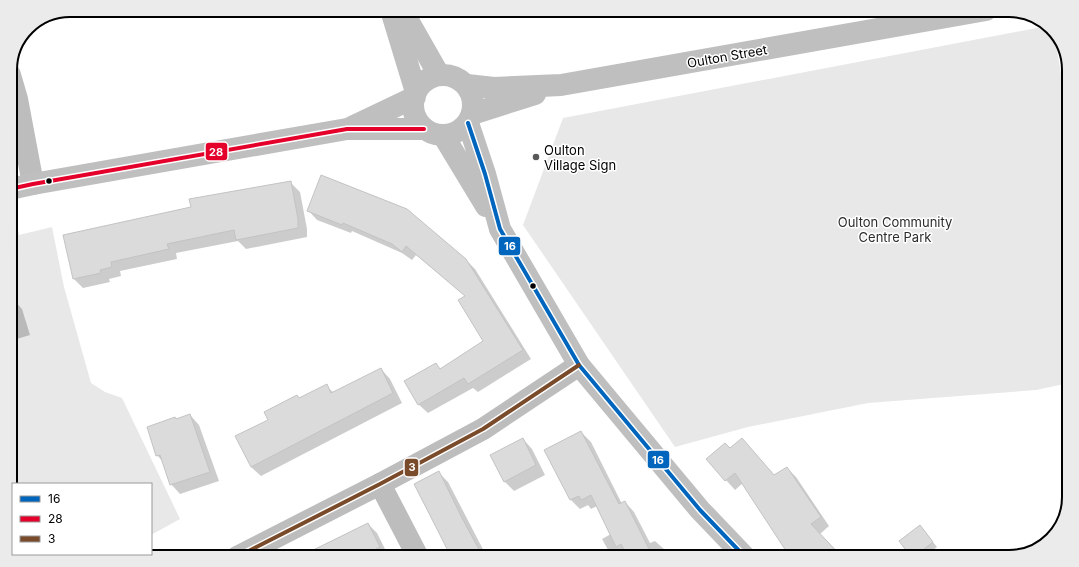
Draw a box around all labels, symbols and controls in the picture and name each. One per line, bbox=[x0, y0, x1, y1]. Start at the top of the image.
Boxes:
street label: Oulton Street bbox=[686, 41, 768, 71]
line badge: 28 bbox=[205, 142, 228, 161]
place label: Oulton Village Sign bbox=[544, 142, 616, 173]
text: 28 bbox=[209, 145, 223, 159]
marker: Oulton Village Sign bbox=[531, 152, 541, 162]
unlabelled marker bbox=[44, 176, 54, 186]
park label: Oulton Community Centre Park bbox=[838, 214, 952, 245]
line badge: 16 bbox=[498, 236, 521, 256]
text: 16 bbox=[504, 239, 516, 253]
unlabelled marker bbox=[528, 281, 538, 291]
line badge: 16 bbox=[647, 450, 670, 469]
text: 16 bbox=[652, 453, 664, 467]
line badge: 3 bbox=[404, 458, 419, 477]
text: 3 bbox=[408, 460, 416, 474]
legend bbox=[12, 483, 152, 555]
text: 16 bbox=[48, 491, 60, 506]
text: 28 bbox=[48, 511, 63, 526]
text: 3 bbox=[48, 531, 55, 546]

